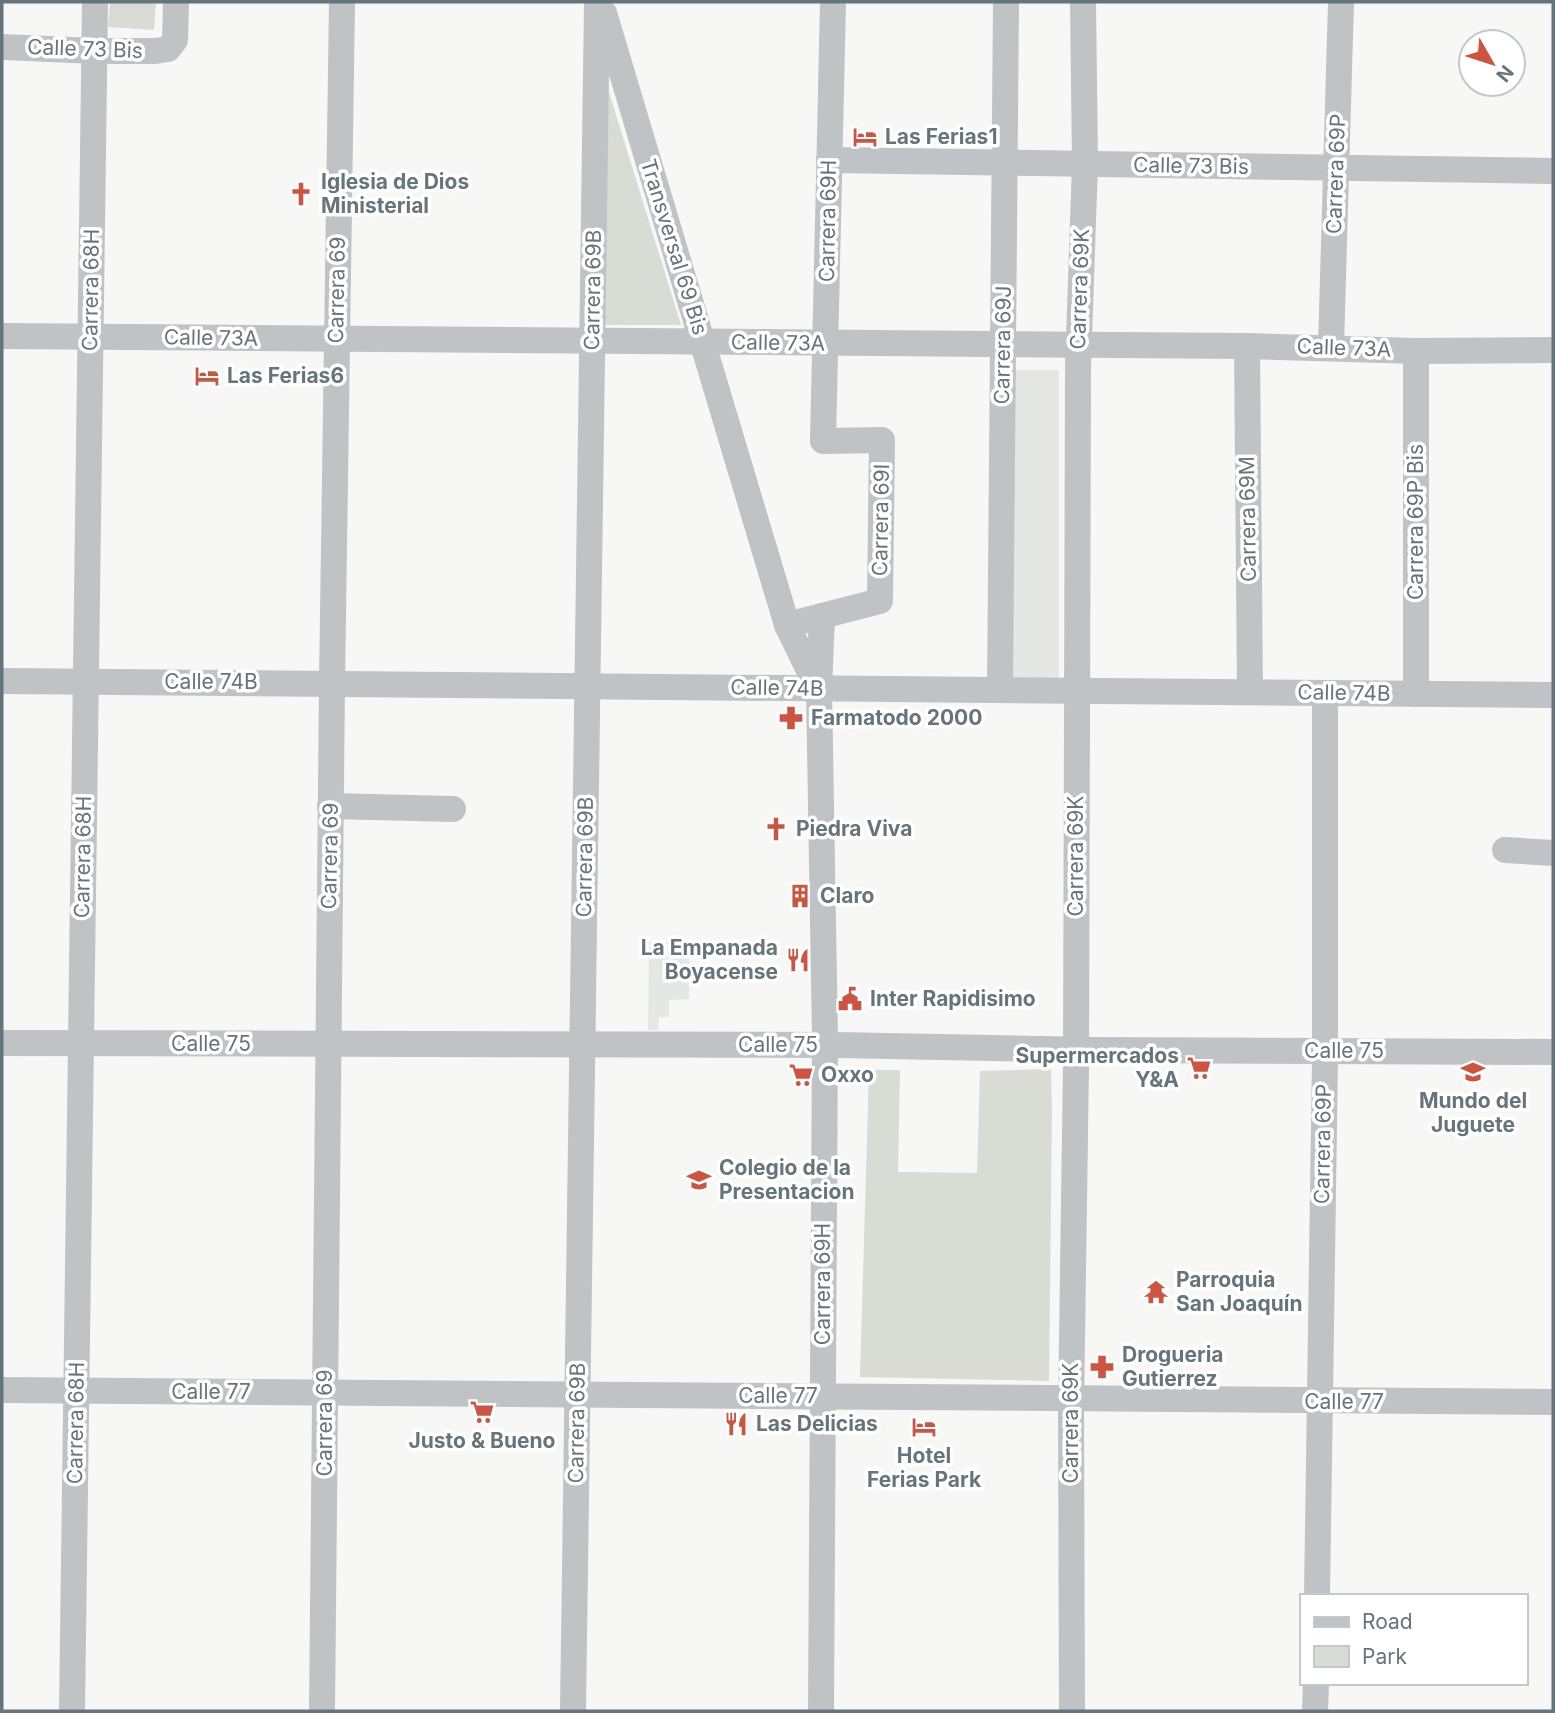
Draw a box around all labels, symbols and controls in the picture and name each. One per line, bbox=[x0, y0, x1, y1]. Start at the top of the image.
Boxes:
north arrow bbox=[1457, 28, 1527, 98]
street label: Calle 73 Bis bbox=[27, 34, 143, 63]
text: N bbox=[1491, 61, 1518, 86]
street label: Carrera 69P bbox=[1321, 113, 1350, 234]
hotel icon: Las Ferias1 bbox=[851, 123, 879, 151]
place label: Las Ferias1 bbox=[885, 124, 997, 149]
street label: Calle 73 Bis bbox=[1133, 152, 1249, 179]
street label: Transversal 69 Bis bbox=[636, 156, 713, 338]
street label: Carrera 69H bbox=[814, 160, 841, 282]
place label: Iglesia de Dios Ministerial bbox=[321, 169, 469, 218]
church icon: Iglesia de Dios Ministerial bbox=[287, 180, 315, 208]
street label: Carrera 69K bbox=[1065, 228, 1094, 350]
street label: Carrera 68H bbox=[77, 229, 104, 351]
street label: Carrera 69B bbox=[579, 230, 606, 350]
street label: Carrera 69 bbox=[323, 236, 350, 344]
street label: Carrera 69J bbox=[989, 285, 1016, 405]
street label: Calle 73A bbox=[164, 324, 258, 351]
street label: Calle 73A bbox=[731, 329, 825, 356]
street label: Calle 73A bbox=[1296, 333, 1392, 362]
hotel icon: Las Ferias6 bbox=[193, 362, 221, 390]
place label: Las Ferias6 bbox=[227, 363, 344, 388]
street label: Carrera 69P Bis bbox=[1403, 444, 1428, 600]
street label: Carrera 69M bbox=[1234, 456, 1261, 582]
street label: Carrera 69I bbox=[867, 464, 894, 576]
street label: Calle 74B bbox=[164, 669, 258, 694]
street label: Calle 74B bbox=[730, 674, 824, 701]
street label: Calle 74B bbox=[1297, 679, 1391, 706]
pharmacy icon: Farmatodo 2000 bbox=[777, 704, 805, 732]
place label: Farmatodo 2000 bbox=[811, 705, 982, 730]
street label: Carrera 68H bbox=[69, 796, 96, 918]
street label: Carrera 69K bbox=[1063, 796, 1088, 916]
street label: Carrera 69B bbox=[571, 797, 598, 917]
street label: Carrera 69 bbox=[316, 802, 343, 910]
church icon: Piedra Viva bbox=[762, 815, 790, 843]
place label: Piedra Viva bbox=[796, 816, 912, 841]
building icon: Claro bbox=[786, 882, 814, 910]
place label: Claro bbox=[820, 883, 874, 908]
place label: La Empanada Boyacense bbox=[641, 935, 778, 984]
restaurant icon: La Empanada Boyacense bbox=[784, 946, 812, 974]
public building icon: Inter Rapidisimo bbox=[836, 985, 864, 1013]
place label: Inter Rapidisimo bbox=[870, 986, 1036, 1011]
street label: Calle 75 bbox=[171, 1031, 251, 1056]
street label: Calle 75 bbox=[738, 1032, 818, 1057]
street label: Calle 75 bbox=[1304, 1038, 1384, 1063]
place label: Supermercados Y&A bbox=[1015, 1043, 1179, 1092]
supermarket icon: Supermercados Y&A bbox=[1185, 1054, 1213, 1082]
school or university icon: Mundo del Juguete bbox=[1459, 1058, 1487, 1086]
supermarket icon: Oxxo bbox=[787, 1061, 815, 1089]
place label: Oxxo bbox=[821, 1062, 874, 1087]
street label: Carrera 69P bbox=[1309, 1084, 1336, 1204]
place label: Mundo del Juguete bbox=[1419, 1088, 1527, 1137]
place label: Colegio de la Presentacion bbox=[719, 1155, 855, 1204]
school or university icon: Colegio de la Presentacion bbox=[685, 1166, 713, 1194]
street label: Carrera 69H bbox=[810, 1223, 835, 1345]
place label: Parroquia San Joaquín bbox=[1176, 1267, 1303, 1316]
temple icon: Parroquia San Joaquín bbox=[1142, 1278, 1170, 1306]
place label: Drogueria Gutierrez bbox=[1122, 1342, 1224, 1391]
pharmacy icon: Drogueria Gutierrez bbox=[1088, 1353, 1116, 1381]
street label: Carrera 68H bbox=[62, 1362, 89, 1484]
street label: Carrera 69B bbox=[563, 1363, 590, 1483]
street label: Carrera 69K bbox=[1058, 1363, 1083, 1483]
street label: Carrera 69 bbox=[312, 1370, 337, 1476]
street label: Calle 77 bbox=[171, 1379, 251, 1404]
street label: Calle 77 bbox=[738, 1383, 818, 1408]
street label: Calle 77 bbox=[1304, 1389, 1384, 1414]
supermarket icon: Justo & Bueno bbox=[468, 1398, 496, 1426]
restaurant icon: Las Delicias bbox=[722, 1410, 750, 1438]
place label: Las Delicias bbox=[756, 1411, 878, 1436]
hotel icon: Hotel Ferias Park bbox=[910, 1413, 938, 1441]
place label: Justo & Bueno bbox=[409, 1428, 556, 1453]
place label: Hotel Ferias Park bbox=[867, 1443, 982, 1492]
legend bbox=[1300, 1594, 1527, 1685]
text: Road bbox=[1362, 1609, 1413, 1634]
text: Park bbox=[1362, 1644, 1407, 1669]

